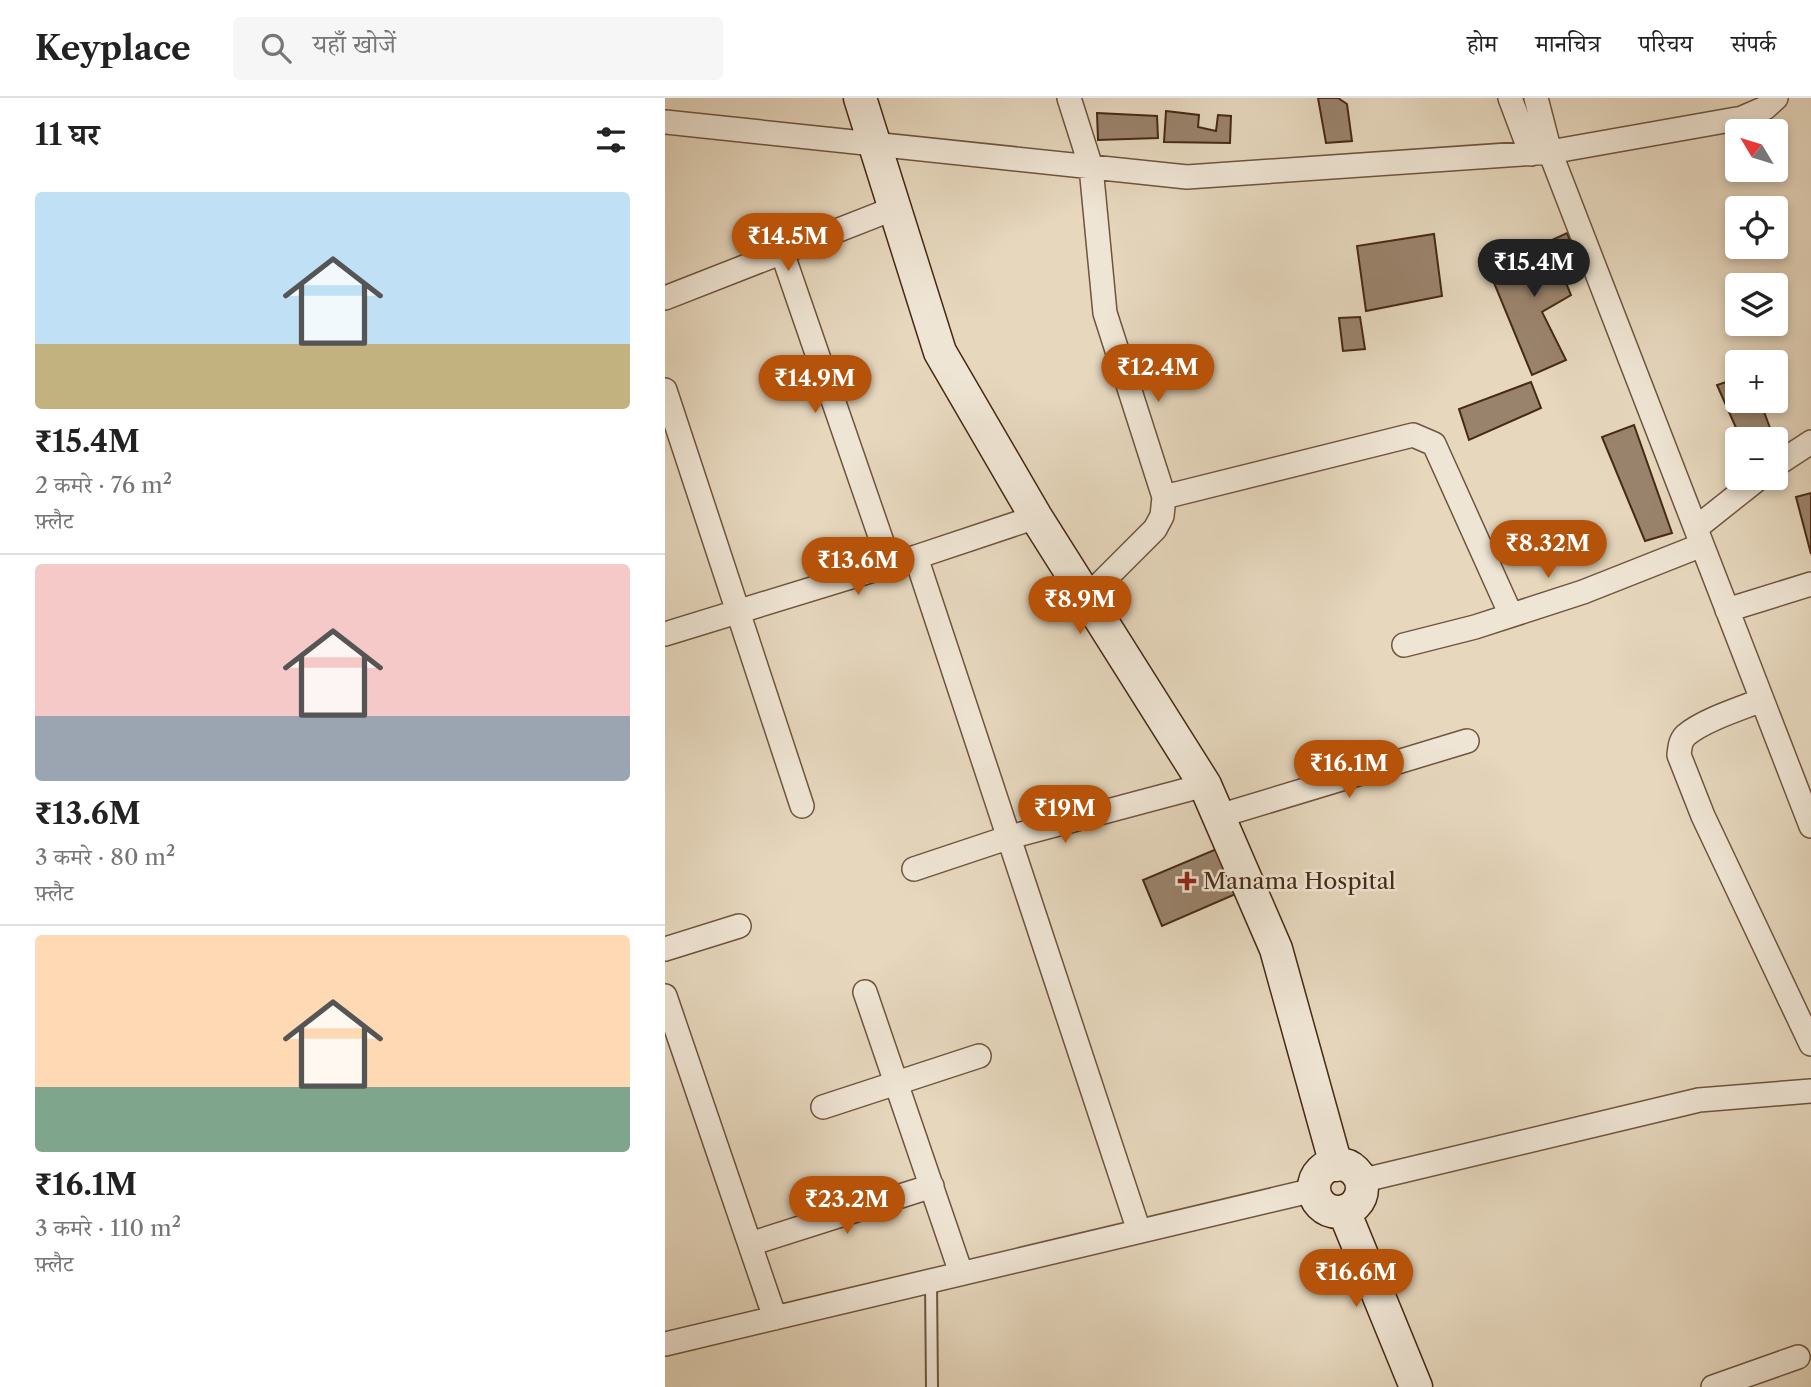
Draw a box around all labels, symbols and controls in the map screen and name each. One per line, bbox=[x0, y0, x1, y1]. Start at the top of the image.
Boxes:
search box bbox=[233, 17, 723, 80]
text: Keyplace bbox=[35, 28, 191, 69]
text: यहाँ खोजें bbox=[313, 28, 396, 60]
icon: search bbox=[257, 29, 295, 67]
text: होम bbox=[1467, 29, 1497, 58]
text: मानचित्र bbox=[1535, 29, 1601, 58]
text: परिचय bbox=[1639, 29, 1693, 58]
text: संपर्क bbox=[1731, 29, 1776, 58]
text: 11 घर bbox=[35, 116, 99, 153]
north arrow bbox=[1725, 119, 1789, 182]
map controls bbox=[1725, 119, 1788, 490]
icon: filters bbox=[592, 121, 630, 159]
button: locate bbox=[1725, 196, 1788, 259]
pin: ₹14.5M bbox=[731, 214, 845, 273]
text: ₹14.5M bbox=[748, 222, 828, 250]
icon: home bbox=[270, 238, 396, 364]
pin: ₹15.4M bbox=[1477, 240, 1591, 299]
text: ₹15.4M bbox=[1494, 248, 1574, 276]
button: layers bbox=[1725, 273, 1788, 336]
pin: ₹12.4M bbox=[1101, 344, 1215, 404]
button: + bbox=[1725, 350, 1788, 413]
text: ₹12.4M bbox=[1117, 353, 1199, 381]
pin: ₹14.9M bbox=[758, 356, 872, 415]
text: ₹14.9M bbox=[775, 364, 855, 392]
text: ₹15.4M bbox=[35, 423, 140, 460]
button: − bbox=[1725, 427, 1788, 490]
text: 2 कमरे · 76 m² bbox=[35, 471, 172, 499]
text: फ़्लैट bbox=[35, 507, 73, 535]
pin: ₹8.32M bbox=[1491, 520, 1605, 580]
text: ₹8.32M bbox=[1506, 529, 1590, 557]
pin: ₹13.6M bbox=[801, 538, 915, 597]
text: ₹13.6M bbox=[818, 546, 898, 574]
pin: ₹8.9M bbox=[1031, 576, 1129, 636]
text: ₹8.9M bbox=[1044, 585, 1116, 613]
icon: home bbox=[270, 610, 396, 736]
pin: ₹16.1M bbox=[1292, 740, 1406, 800]
text: ₹16.1M bbox=[1310, 749, 1388, 777]
pin: ₹19M bbox=[1024, 786, 1106, 845]
text: ₹19M bbox=[1034, 794, 1096, 822]
text: ₹13.6M bbox=[35, 795, 140, 832]
text: 3 कमरे · 80 m² bbox=[35, 843, 175, 871]
place label: Manama Hospital bbox=[1203, 867, 1396, 895]
marker: Manama Hospital bbox=[1177, 871, 1197, 891]
text: फ़्लैट bbox=[35, 879, 73, 907]
icon: home bbox=[270, 981, 396, 1107]
text: ₹16.1M bbox=[35, 1166, 137, 1203]
pin: ₹23.2M bbox=[790, 1176, 904, 1236]
text: ₹23.2M bbox=[805, 1185, 889, 1213]
text: 3 कमरे · 110 m² bbox=[35, 1214, 181, 1242]
text: फ़्लैट bbox=[35, 1250, 73, 1278]
pin: ₹16.6M bbox=[1299, 1250, 1413, 1309]
text: ₹16.6M bbox=[1315, 1258, 1397, 1286]

